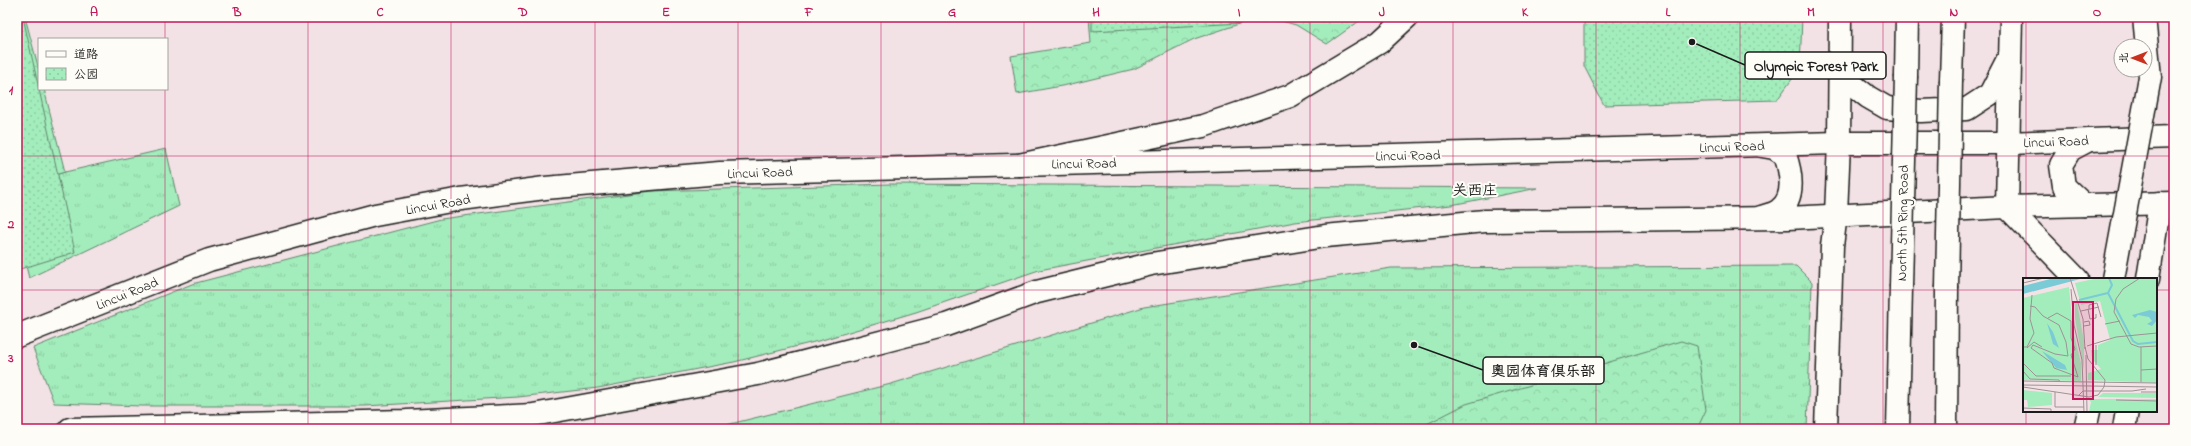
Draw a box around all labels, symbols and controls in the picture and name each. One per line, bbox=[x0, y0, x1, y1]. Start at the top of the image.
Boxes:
text: A bbox=[90, 3, 98, 22]
text: B bbox=[232, 3, 242, 22]
text: C bbox=[376, 3, 384, 22]
text: D bbox=[517, 3, 528, 22]
text: E bbox=[662, 3, 670, 22]
text: F bbox=[804, 3, 814, 22]
text: G bbox=[948, 3, 956, 22]
text: H bbox=[1092, 3, 1100, 22]
text: I bbox=[1237, 3, 1241, 22]
text: J bbox=[1379, 3, 1385, 22]
text: K bbox=[1522, 3, 1529, 22]
text: L bbox=[1666, 3, 1672, 22]
text: M bbox=[1807, 3, 1815, 22]
text: N bbox=[1950, 3, 1959, 22]
text: O bbox=[2093, 3, 2102, 22]
legend bbox=[38, 38, 168, 90]
north arrow bbox=[2113, 38, 2153, 78]
text: 道路 bbox=[74, 46, 98, 64]
callout: Olympic Forest Park bbox=[1745, 52, 1886, 79]
text: 北 bbox=[2116, 53, 2132, 64]
text: Olympic Forest Park bbox=[1754, 56, 1879, 80]
text: 公园 bbox=[74, 66, 98, 84]
text: 1 bbox=[9, 81, 14, 100]
street label: Lincui Road bbox=[2023, 131, 2089, 154]
street label: Lincui Road bbox=[1699, 136, 1765, 159]
street label: Lincui Road bbox=[1375, 145, 1441, 168]
street label: Lincui Road bbox=[1051, 153, 1117, 176]
street label: Lincui Road bbox=[727, 162, 793, 185]
street label: North 5th Ring Road bbox=[1892, 165, 1916, 281]
district label: 关西庄 bbox=[1452, 180, 1498, 202]
street label: Lincui Road bbox=[404, 189, 472, 221]
text: 2 bbox=[7, 215, 15, 234]
street label: Lincui Road bbox=[93, 272, 162, 316]
inset map bbox=[2023, 278, 2157, 412]
text: 3 bbox=[7, 349, 14, 368]
callout: 奥园体育俱乐部 bbox=[1483, 357, 1604, 384]
text: 奥园体育俱乐部 bbox=[1490, 361, 1596, 383]

